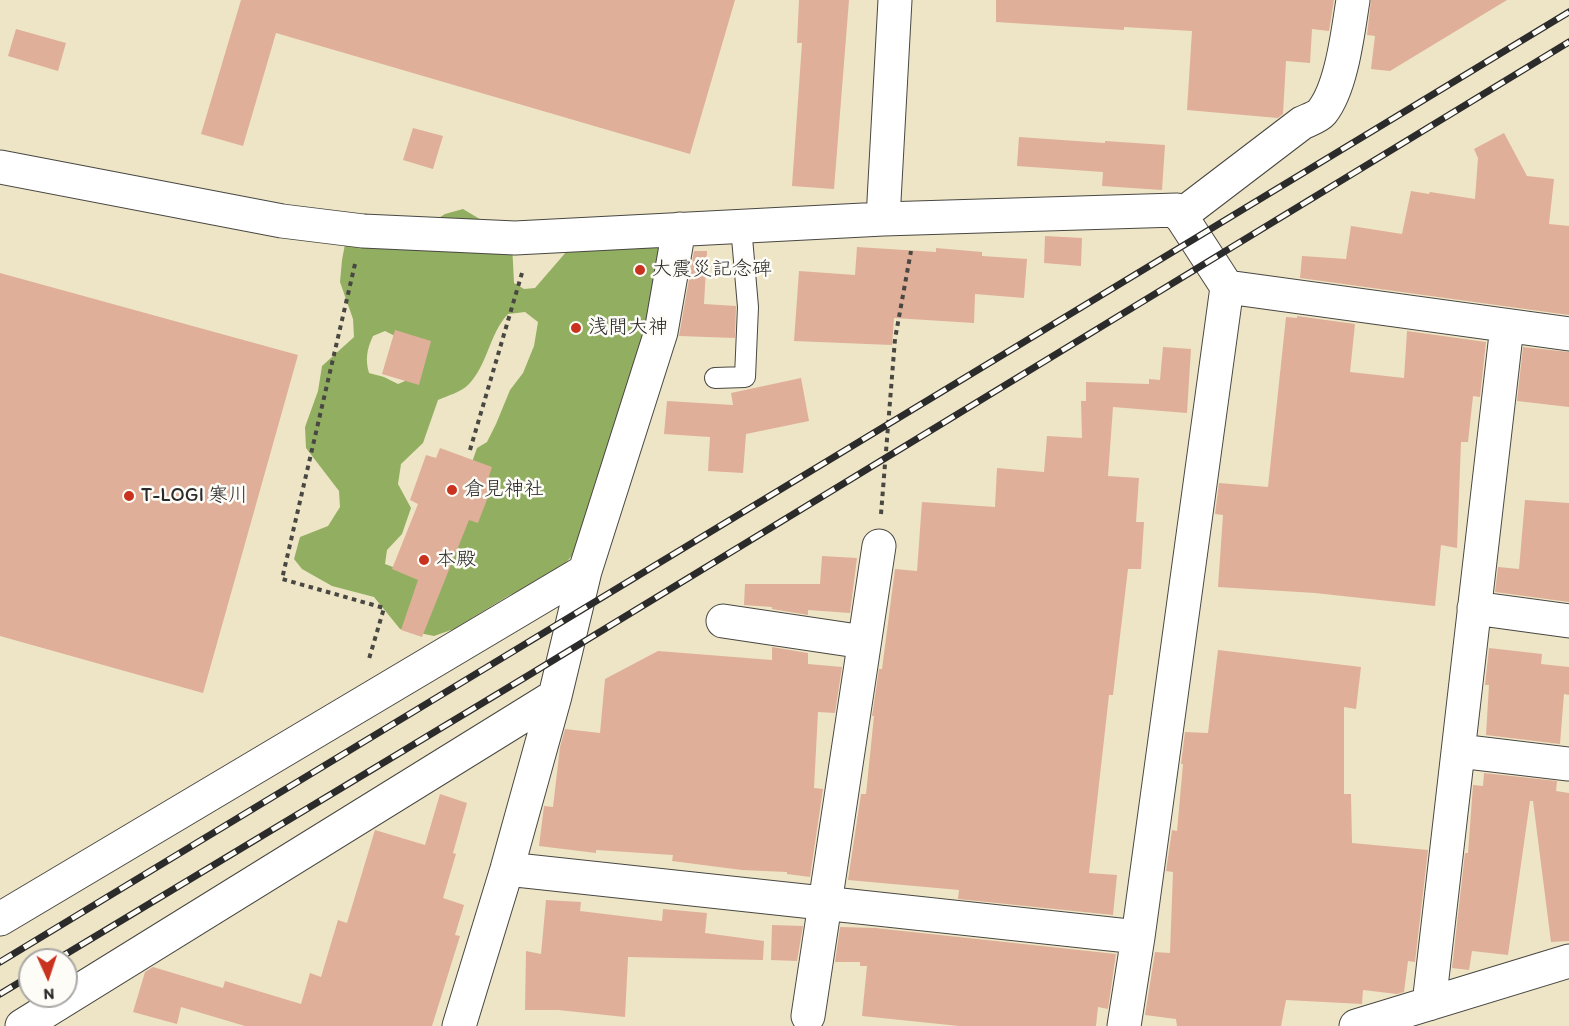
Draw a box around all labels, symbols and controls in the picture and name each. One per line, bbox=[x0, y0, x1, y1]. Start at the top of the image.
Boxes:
place label: 大震災記念碑 bbox=[652, 258, 772, 282]
marker: 大震災記念碑 bbox=[633, 263, 647, 277]
place label: 浅間大神 bbox=[588, 316, 668, 340]
marker: 浅間大神 bbox=[569, 321, 583, 335]
place label: 倉見神社 bbox=[464, 478, 544, 502]
marker: 倉見神社 bbox=[445, 483, 459, 497]
place label: T-LOGI 寒川 bbox=[141, 484, 248, 508]
marker: T-LOGI 寒川 bbox=[122, 489, 136, 503]
place label: 本殿 bbox=[436, 548, 476, 572]
marker: 本殿 bbox=[417, 553, 431, 567]
north arrow bbox=[18, 948, 78, 1008]
text: N bbox=[43, 985, 55, 1004]

